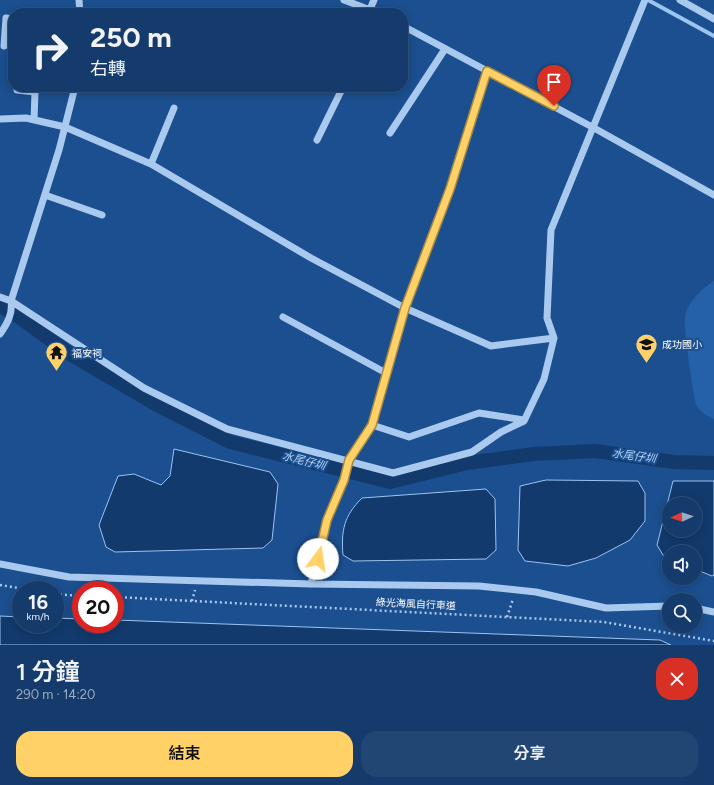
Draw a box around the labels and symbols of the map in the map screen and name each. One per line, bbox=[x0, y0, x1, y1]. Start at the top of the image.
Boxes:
pin bbox=[537, 65, 571, 106]
school or university icon: 成功國小 bbox=[633, 331, 659, 364]
place label: 成功國小 bbox=[662, 338, 702, 351]
temple icon: 福安祠 bbox=[44, 340, 70, 373]
place label: 福安祠 bbox=[72, 347, 102, 360]
water label: 水尾仔圳 bbox=[611, 447, 659, 466]
water label: 水尾仔圳 bbox=[281, 449, 329, 473]
north arrow bbox=[662, 497, 702, 537]
position arrow bbox=[297, 538, 339, 580]
speed limit sign: 20 bbox=[72, 581, 124, 633]
street label: 綠光海風自行車道 bbox=[376, 595, 456, 613]

